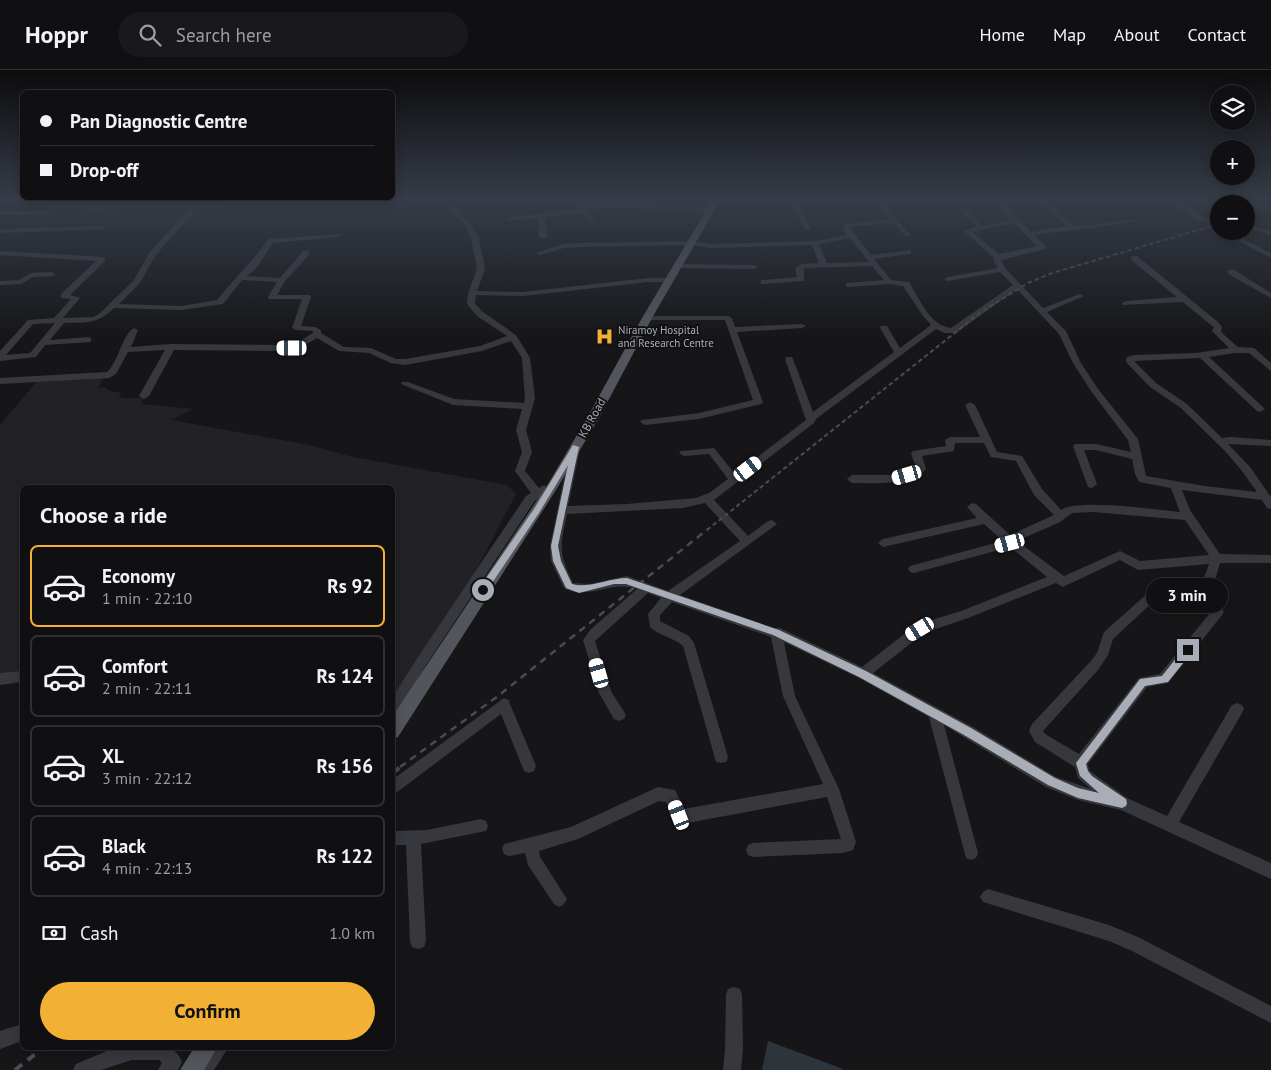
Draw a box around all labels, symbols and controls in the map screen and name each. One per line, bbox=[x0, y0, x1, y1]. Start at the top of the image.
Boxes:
search box bbox=[118, 12, 468, 57]
text: Hoppr bbox=[25, 19, 88, 50]
icon: search bbox=[136, 21, 164, 49]
text: Search here bbox=[176, 23, 272, 47]
text: Home bbox=[979, 23, 1025, 46]
text: Map bbox=[1053, 23, 1086, 46]
text: About bbox=[1114, 23, 1160, 46]
text: Contact bbox=[1188, 23, 1246, 46]
map controls bbox=[1210, 85, 1255, 240]
button: layers bbox=[1210, 85, 1255, 130]
text: Pan Diagnostic Centre bbox=[70, 109, 247, 133]
button: + bbox=[1210, 140, 1255, 185]
text: Drop-off bbox=[70, 158, 138, 182]
button: − bbox=[1210, 195, 1255, 240]
place label: Niramoy Hospital and Research Centre bbox=[618, 323, 714, 350]
hospital icon: Niramoy Hospital and Research Centre bbox=[594, 326, 614, 346]
car bbox=[277, 341, 307, 356]
street label: KB Road bbox=[575, 395, 609, 440]
car bbox=[731, 454, 764, 484]
car bbox=[890, 464, 923, 486]
text: Choose a ride bbox=[40, 501, 167, 529]
car bbox=[993, 532, 1026, 554]
icon: car bbox=[42, 564, 87, 609]
text: Economy bbox=[102, 564, 175, 588]
text: Rs 92 bbox=[327, 574, 373, 598]
callout: 3 min bbox=[1147, 578, 1229, 612]
route start bbox=[472, 579, 494, 601]
text: 3 min bbox=[1167, 585, 1207, 605]
text: 1 min · 22:10 bbox=[102, 588, 192, 608]
car bbox=[903, 615, 936, 643]
route end bbox=[1177, 639, 1199, 661]
icon: car bbox=[42, 654, 87, 699]
text: Comfort bbox=[102, 654, 168, 678]
car bbox=[587, 657, 610, 689]
text: Rs 124 bbox=[316, 664, 373, 688]
text: 2 min · 22:11 bbox=[102, 678, 192, 698]
icon: car bbox=[42, 744, 87, 789]
text: XL bbox=[102, 744, 124, 768]
text: Rs 156 bbox=[316, 754, 373, 778]
text: 3 min · 22:12 bbox=[102, 768, 192, 788]
car bbox=[666, 798, 691, 832]
icon: car bbox=[42, 834, 87, 879]
text: Black bbox=[102, 834, 146, 858]
text: Rs 122 bbox=[316, 844, 373, 868]
text: 4 min · 22:13 bbox=[102, 858, 192, 878]
icon: cash bbox=[40, 919, 68, 947]
text: Cash bbox=[80, 921, 118, 945]
text: 1.0 km bbox=[329, 923, 375, 943]
button: Confirm bbox=[40, 982, 375, 1040]

